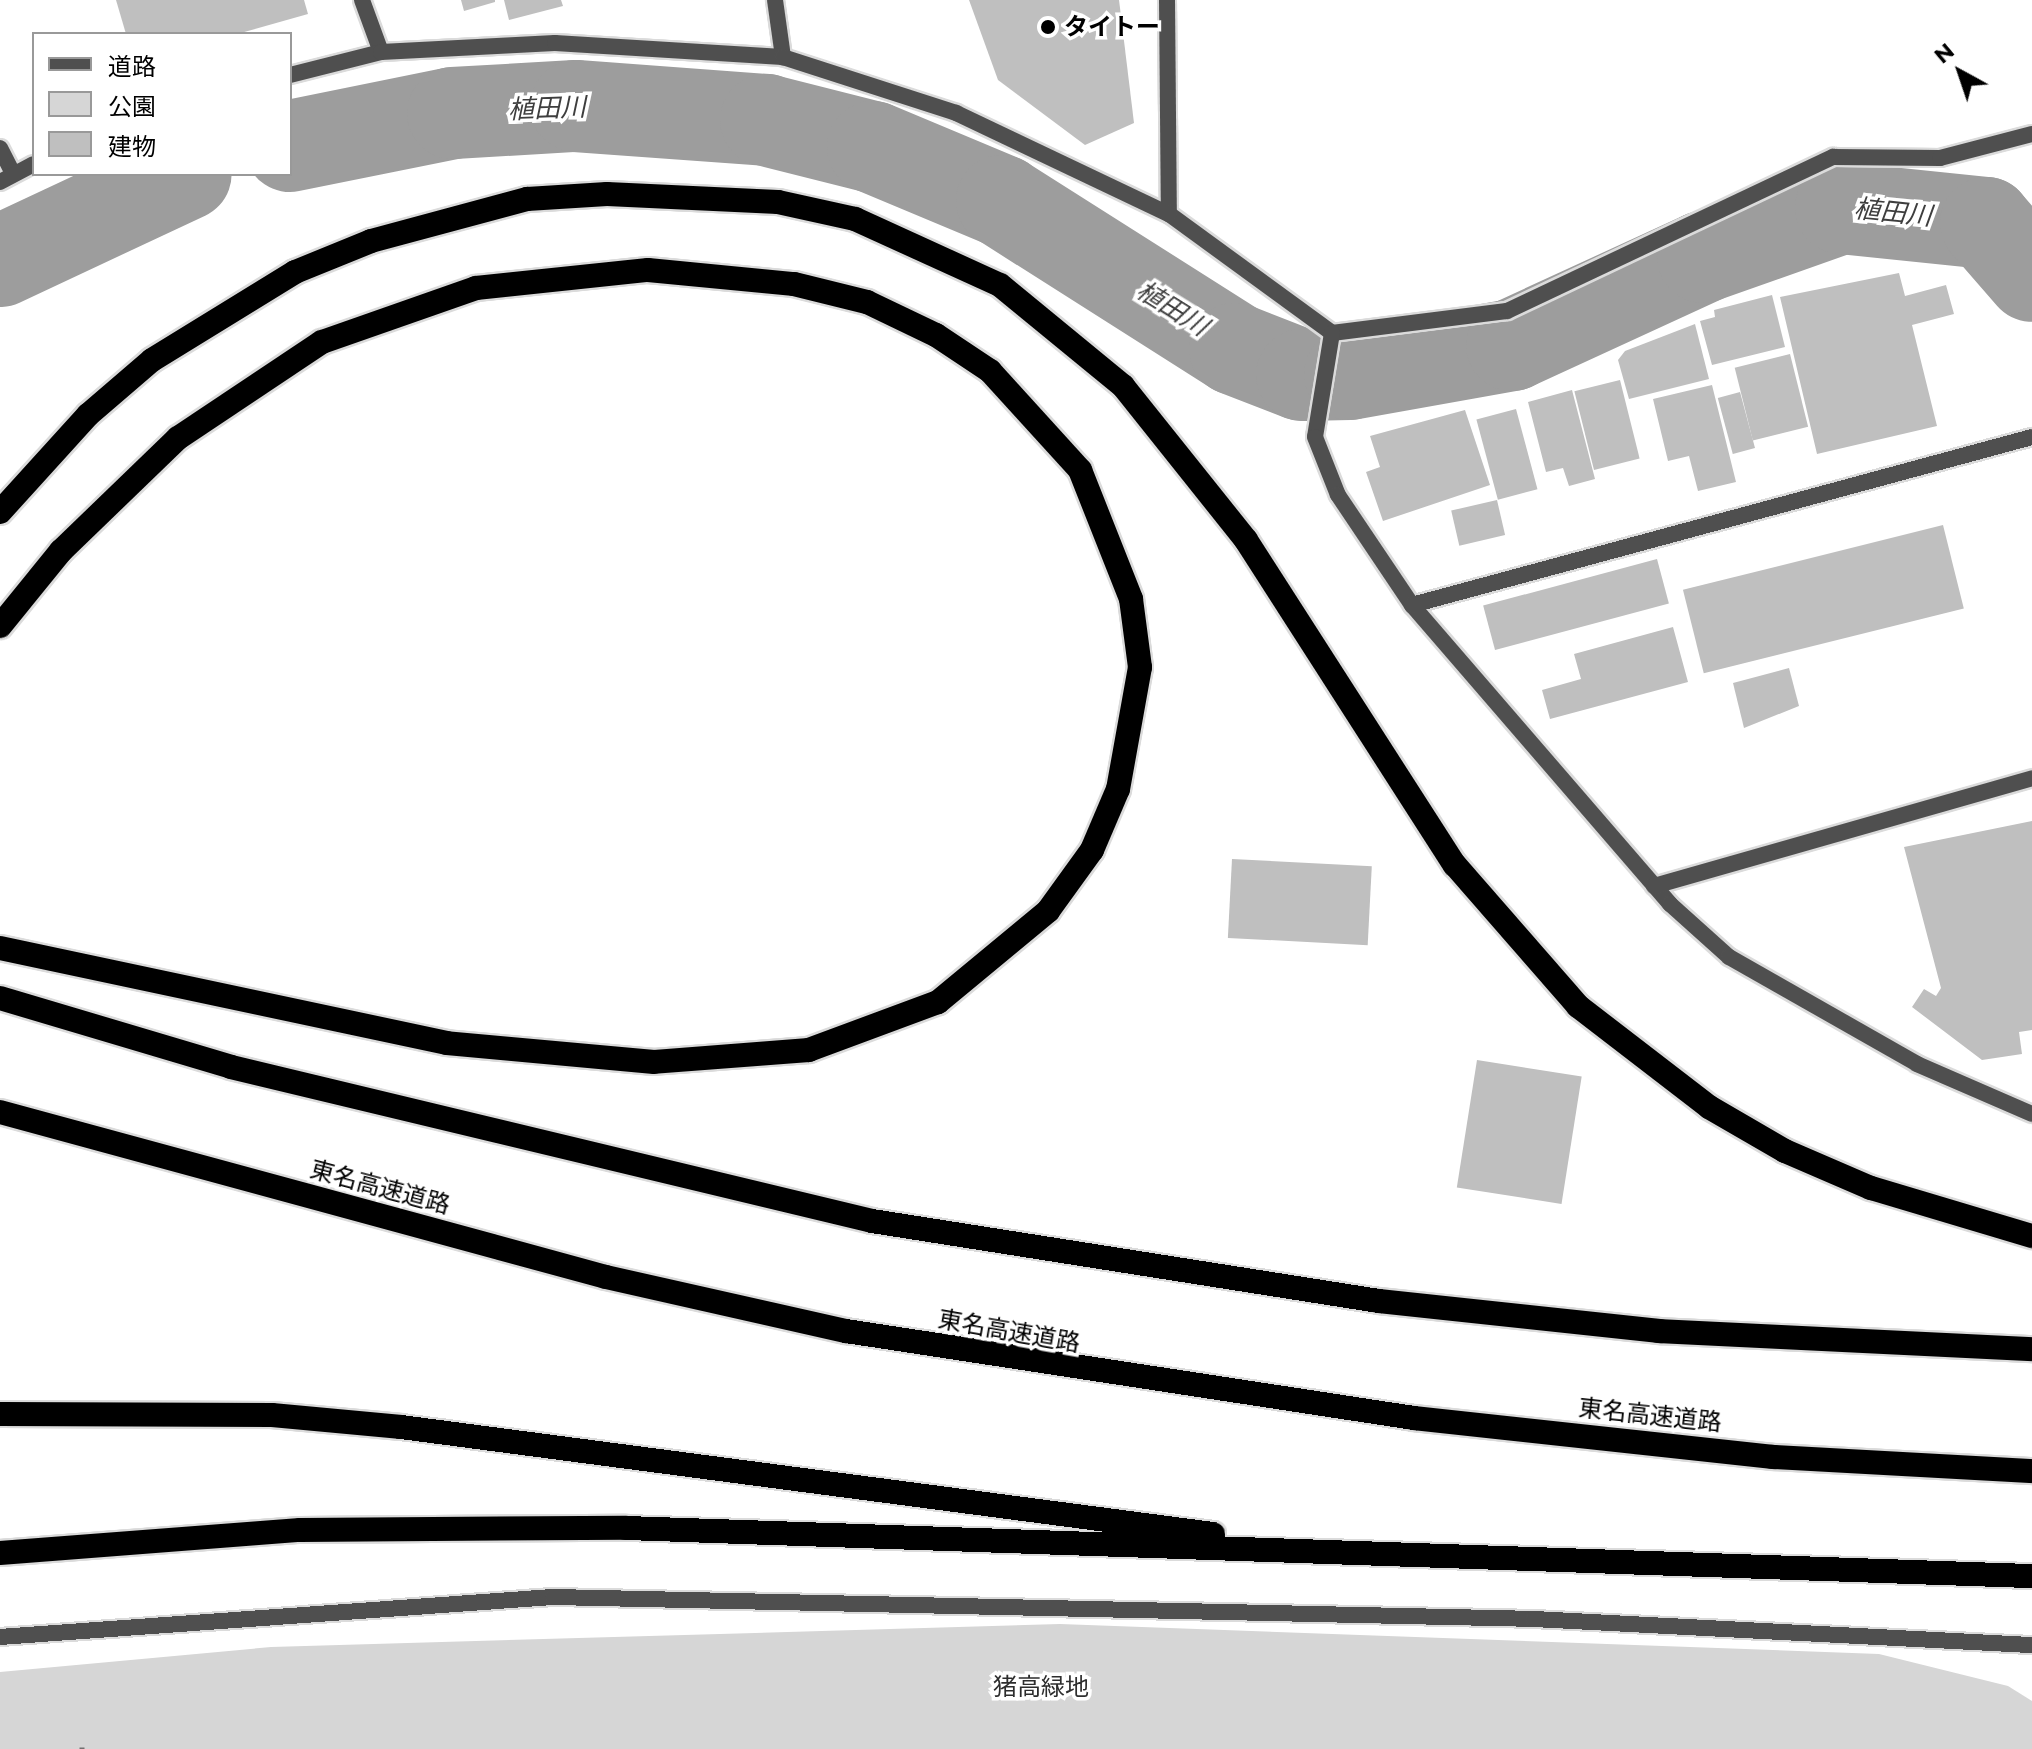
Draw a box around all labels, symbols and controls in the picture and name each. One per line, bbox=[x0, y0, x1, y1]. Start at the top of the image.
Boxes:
place label: タイトー bbox=[1064, 13, 1160, 41]
marker: タイトー bbox=[1039, 18, 1057, 36]
legend bbox=[32, 32, 292, 176]
north arrow bbox=[1920, 32, 2000, 112]
text: N bbox=[1929, 37, 1960, 69]
text: 道路 bbox=[108, 52, 156, 81]
text: 公園 bbox=[108, 92, 156, 121]
water label: 植田川 bbox=[507, 92, 587, 126]
text: 建物 bbox=[108, 132, 156, 161]
water label: 植田川 bbox=[1853, 193, 1933, 233]
water label: 植田川 bbox=[1131, 275, 1213, 343]
street label: 東名高速道路 bbox=[307, 1154, 453, 1220]
street label: 東名高速道路 bbox=[936, 1304, 1082, 1358]
street label: 東名高速道路 bbox=[1577, 1393, 1723, 1437]
park label: 猪高緑地 bbox=[993, 1673, 1089, 1701]

